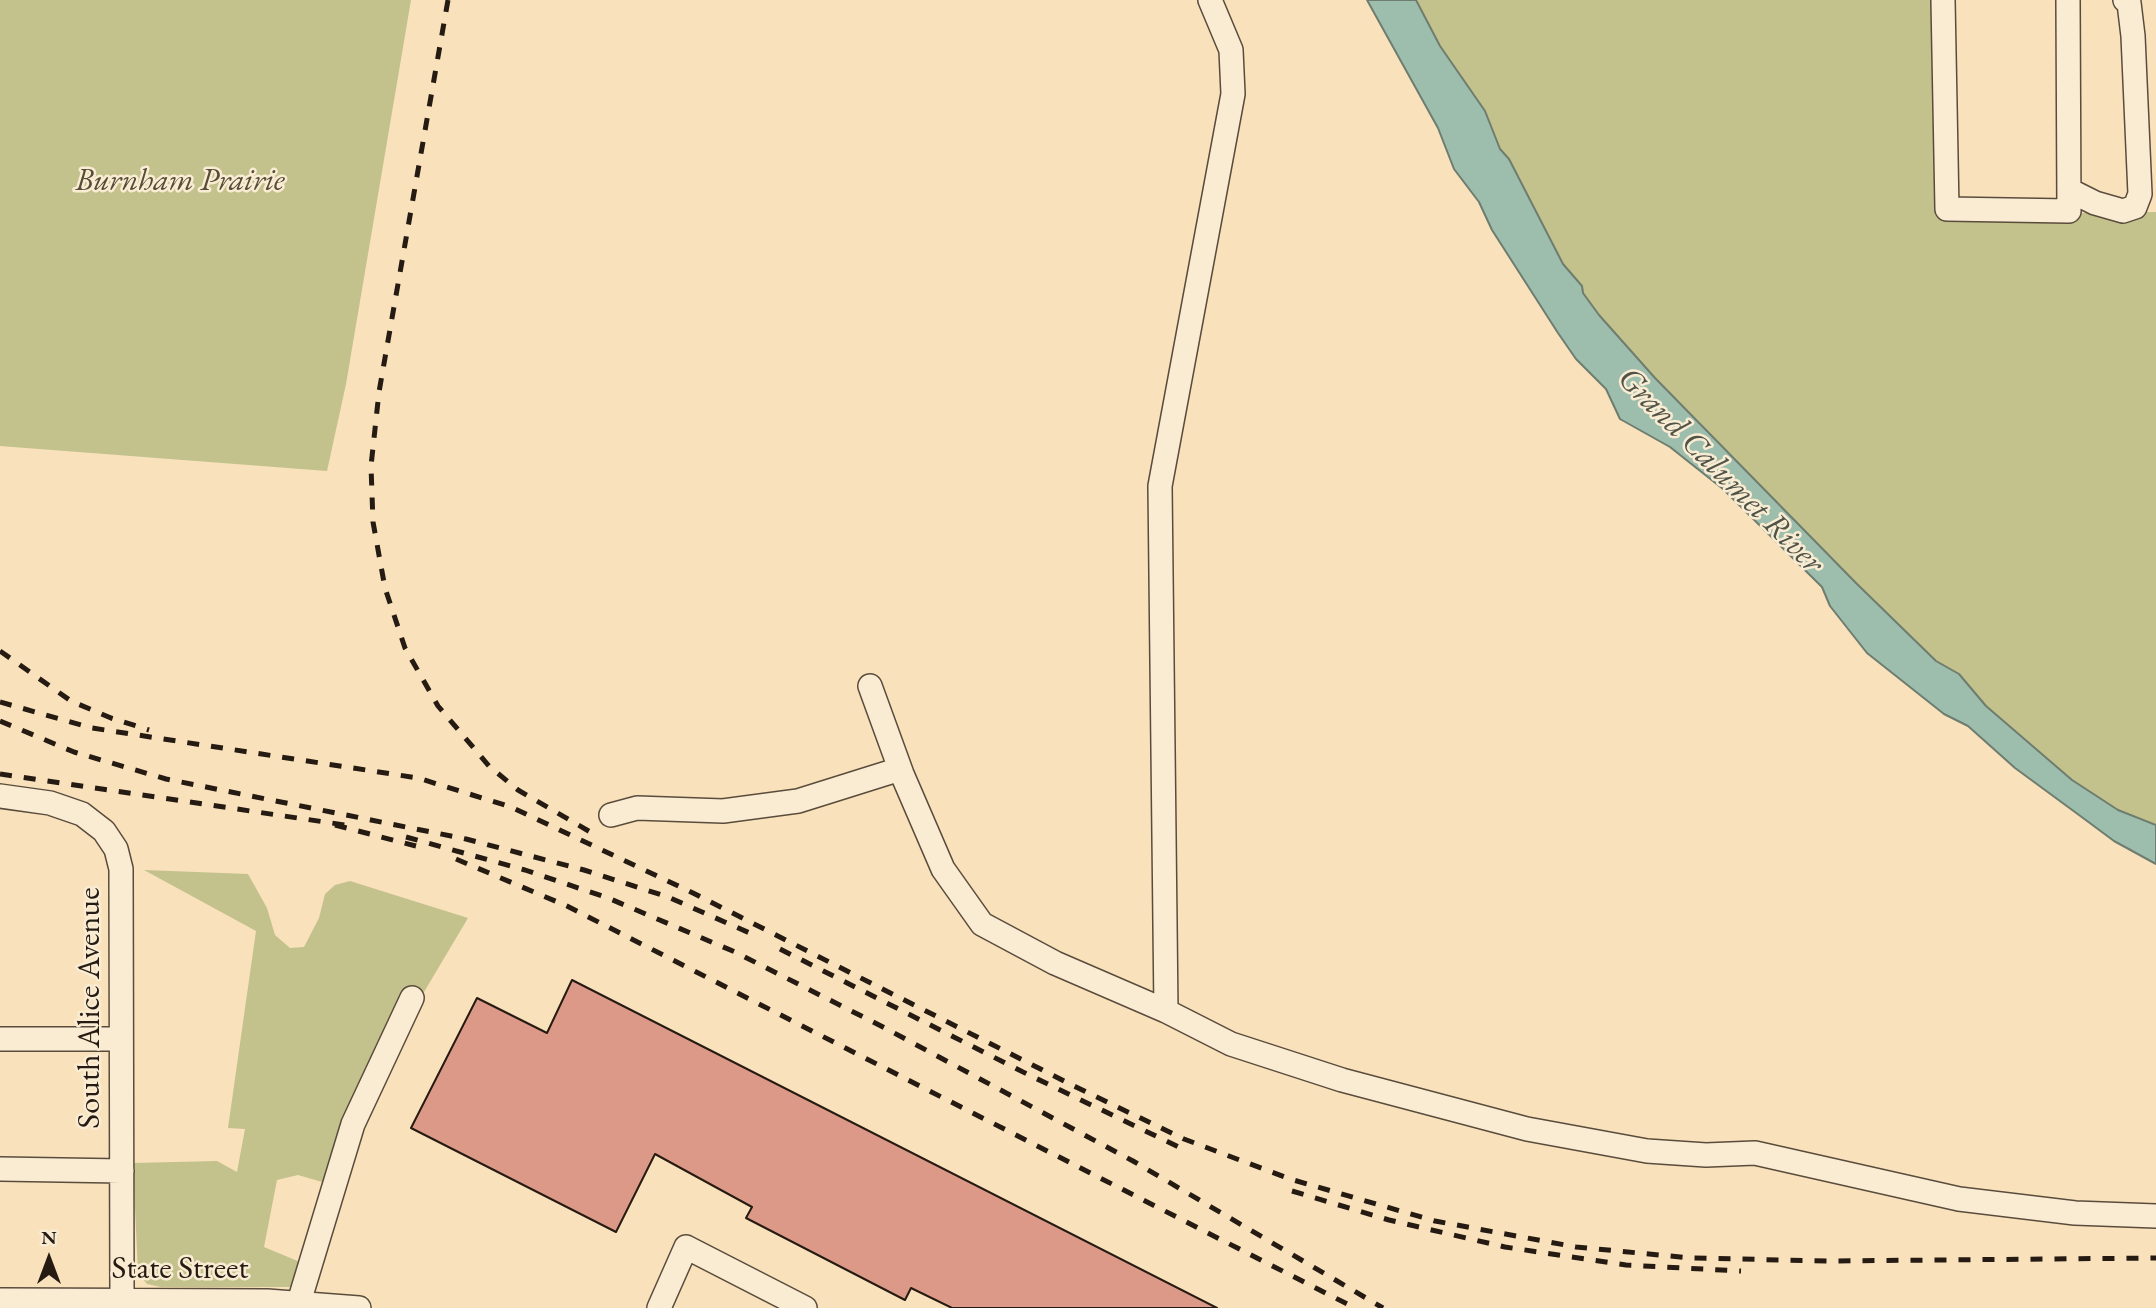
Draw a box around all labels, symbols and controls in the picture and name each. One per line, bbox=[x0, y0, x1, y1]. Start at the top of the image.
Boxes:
park label: Burnham Prairie bbox=[75, 162, 285, 200]
water label: Grand Calumet River bbox=[1609, 360, 1831, 582]
street label: South Alice Avenue bbox=[71, 887, 109, 1129]
north arrow bbox=[14, 1224, 84, 1294]
text: N bbox=[41, 1225, 57, 1250]
street label: State Street bbox=[112, 1250, 248, 1288]

